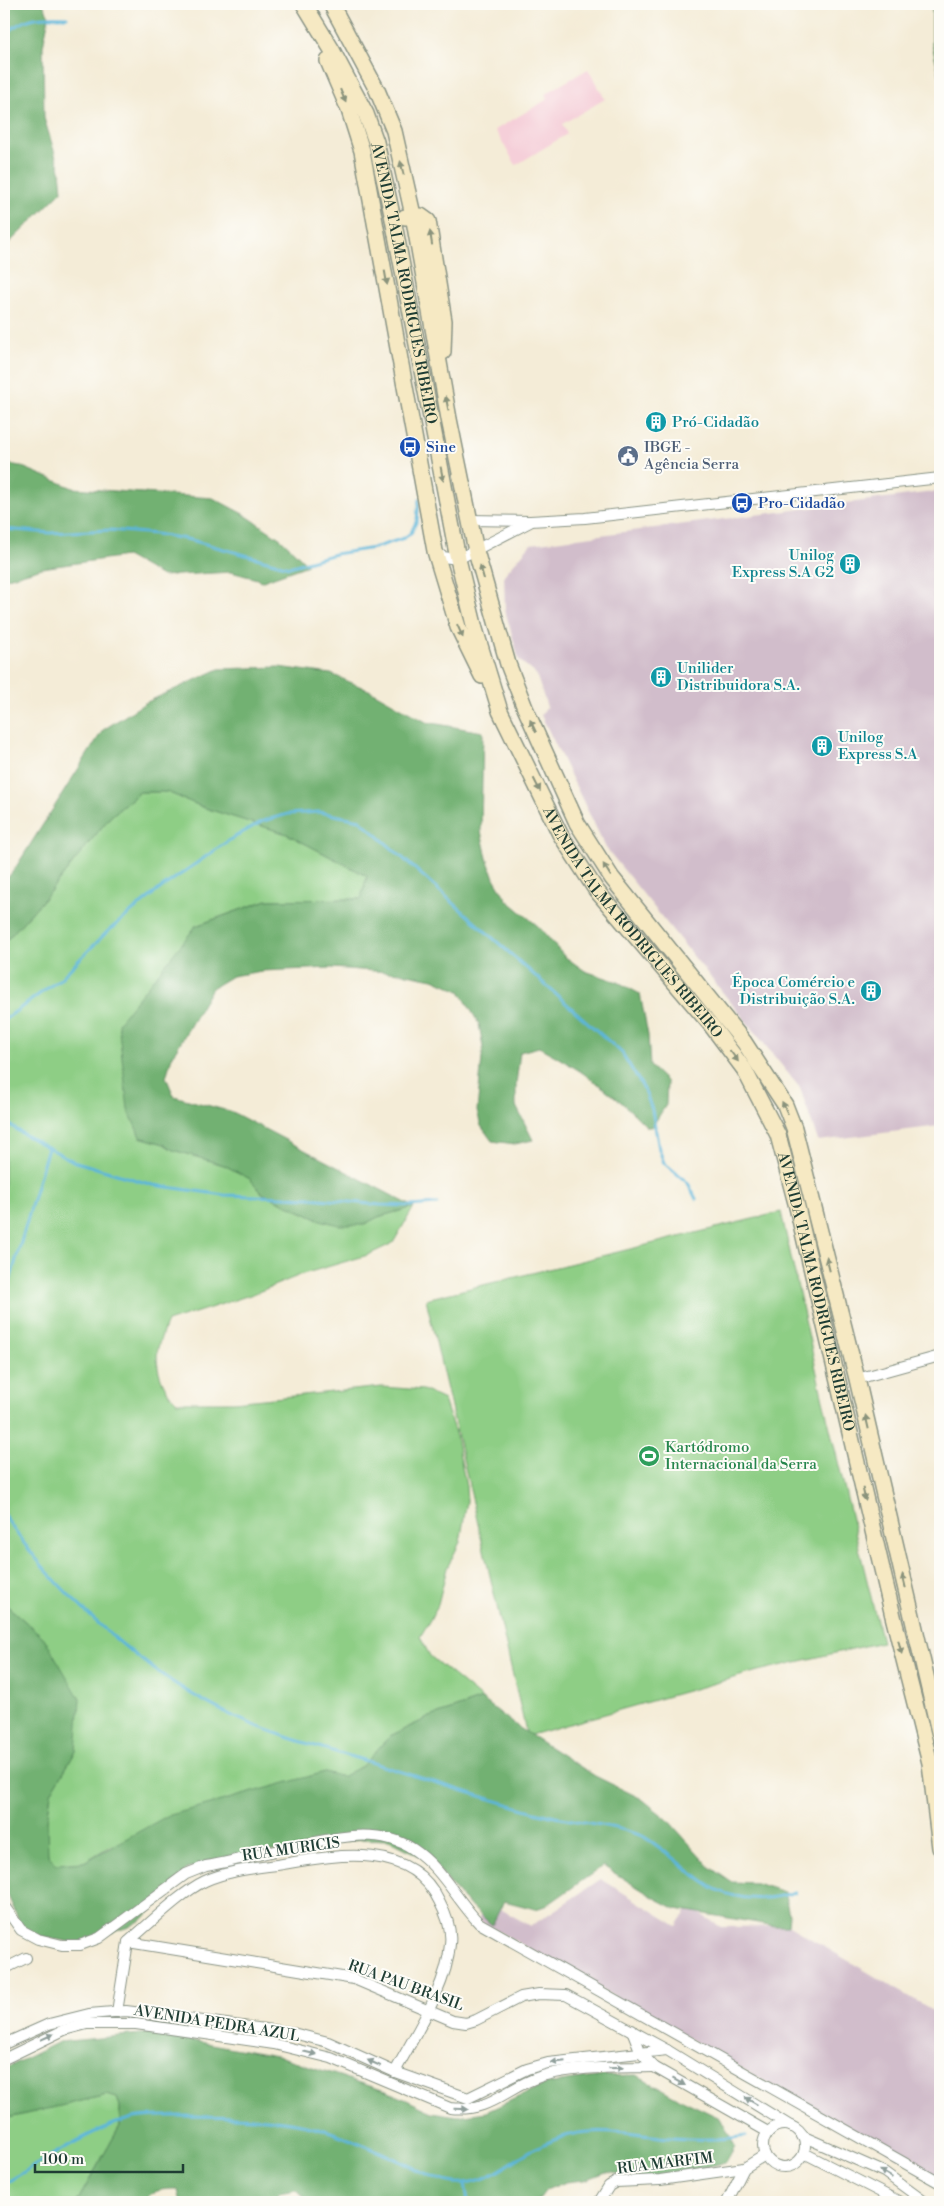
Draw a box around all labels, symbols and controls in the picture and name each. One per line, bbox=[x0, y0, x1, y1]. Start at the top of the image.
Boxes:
one-way arrow bbox=[340, 89, 348, 103]
street label: AVENIDA TALMA RODRIGUES RIBEIRO bbox=[366, 140, 441, 426]
one-way arrow bbox=[398, 160, 406, 175]
one-way arrow bbox=[426, 230, 434, 246]
one-way arrow bbox=[383, 270, 391, 286]
one-way arrow bbox=[442, 395, 450, 411]
building icon: Pró-Cidadão bbox=[644, 410, 668, 434]
place label: Pró-Cidadão bbox=[672, 413, 759, 432]
bus stop icon: Sine bbox=[398, 435, 422, 459]
place label: Sine bbox=[426, 438, 456, 457]
place label: IBGE - Agência Serra bbox=[643, 438, 739, 474]
public building icon: IBGE - Agência Serra bbox=[616, 444, 640, 468]
one-way arrow bbox=[438, 466, 446, 482]
bus stop icon: Pro-Cidadão bbox=[730, 491, 754, 515]
place label: Pro-Cidadão bbox=[758, 494, 845, 513]
place label: Unilog Express S.A G2 bbox=[732, 546, 834, 582]
building icon: Unilog Express S.A G2 bbox=[838, 552, 862, 576]
one-way arrow bbox=[477, 564, 485, 579]
one-way arrow bbox=[457, 624, 465, 638]
place label: Unilider Distribuidora S.A. bbox=[677, 659, 800, 695]
building icon: Unilider Distribuidora S.A. bbox=[649, 665, 673, 689]
one-way arrow bbox=[529, 719, 537, 733]
place label: Unilog Express S.A bbox=[838, 728, 918, 764]
building icon: Unilog Express S.A bbox=[810, 734, 834, 758]
one-way arrow bbox=[533, 778, 541, 792]
street label: AVENIDA TALMA RODRIGUES RIBEIRO bbox=[538, 803, 727, 1042]
one-way arrow bbox=[602, 864, 612, 877]
place label: Época Comércio e Distribuição S.A. bbox=[732, 972, 855, 1009]
building icon: Época Comércio e Distribuição S.A. bbox=[859, 979, 883, 1003]
one-way arrow bbox=[729, 1049, 739, 1063]
one-way arrow bbox=[781, 1101, 789, 1115]
street label: AVENIDA TALMA RODRIGUES RIBEIRO bbox=[773, 1149, 858, 1433]
one-way arrow bbox=[824, 1257, 832, 1272]
one-way arrow bbox=[863, 1415, 871, 1430]
place label: Kartódromo Internacional da Serra bbox=[665, 1438, 817, 1474]
sports icon: Kartódromo Internacional da Serra bbox=[637, 1444, 661, 1468]
one-way arrow bbox=[860, 1487, 868, 1502]
one-way arrow bbox=[900, 1573, 908, 1588]
one-way arrow bbox=[896, 1639, 904, 1654]
street label: RUA MURICIS bbox=[241, 1833, 341, 1866]
street label: RUA PAU BRASIL bbox=[345, 1956, 466, 2015]
street label: AVENIDA PEDRA AZUL bbox=[132, 2001, 301, 2046]
one-way arrow bbox=[40, 2033, 54, 2041]
one-way arrow bbox=[302, 2049, 317, 2057]
one-way arrow bbox=[549, 2058, 565, 2066]
one-way arrow bbox=[367, 2059, 381, 2067]
one-way arrow bbox=[608, 2064, 624, 2072]
one-way arrow bbox=[672, 2078, 687, 2086]
one-way arrow bbox=[744, 2097, 757, 2106]
one-way arrow bbox=[454, 2105, 470, 2113]
scale bar bbox=[35, 2141, 182, 2173]
street label: RUA MARFIM bbox=[616, 2148, 715, 2179]
text: 100 m bbox=[42, 2150, 84, 2169]
one-way arrow bbox=[879, 2169, 892, 2178]

